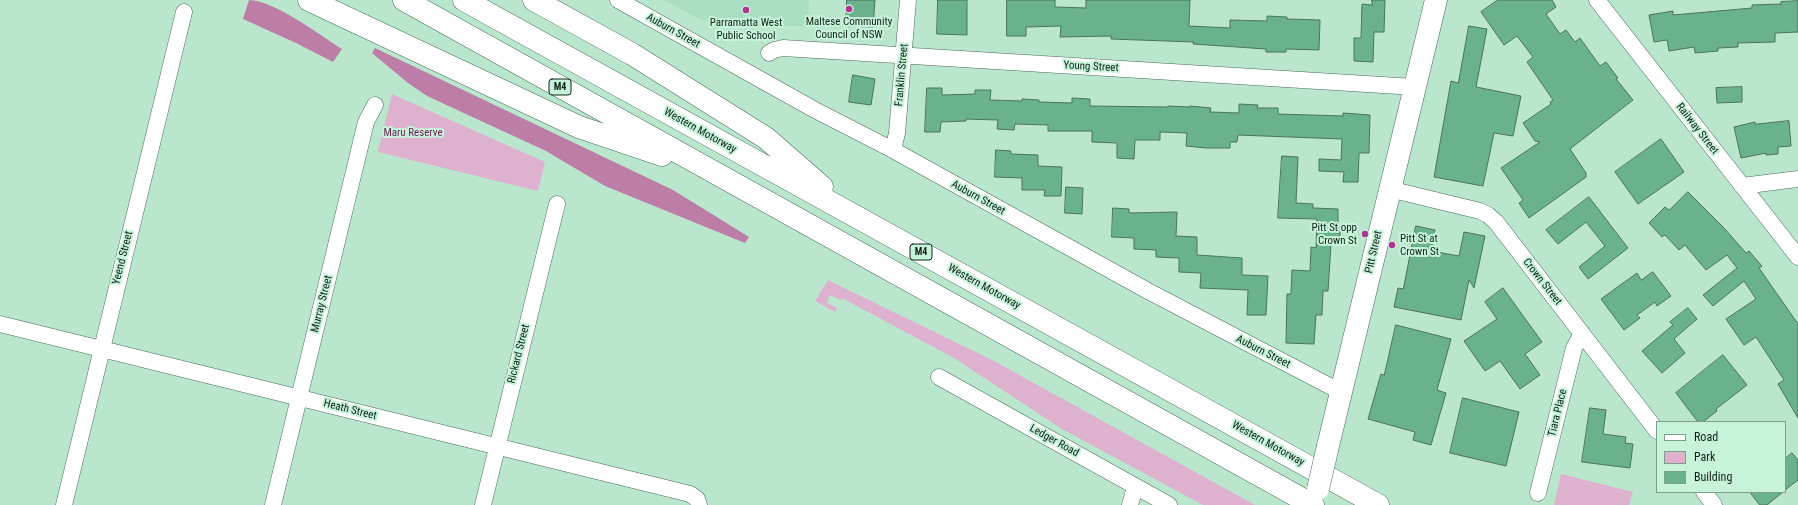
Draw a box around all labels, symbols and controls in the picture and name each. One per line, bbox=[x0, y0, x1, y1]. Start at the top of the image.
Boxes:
marker: Maltese Community Council of NSW bbox=[844, 4, 854, 14]
marker: Parramatta West Public School bbox=[741, 5, 751, 15]
street label: Auburn Street bbox=[644, 11, 702, 51]
place label: Maltese Community Council of NSW bbox=[806, 15, 892, 41]
place label: Parramatta West Public School bbox=[710, 16, 782, 42]
street label: Franklin Street bbox=[893, 43, 911, 107]
street label: Young Street bbox=[1063, 59, 1119, 75]
road number: M4 bbox=[549, 79, 571, 95]
street label: Railway Street bbox=[1673, 101, 1721, 157]
street label: Western Motorway bbox=[661, 106, 739, 156]
park label: Maru Reserve bbox=[383, 126, 443, 140]
street label: Auburn Street bbox=[949, 178, 1007, 218]
place label: Pitt St opp Crown St bbox=[1311, 221, 1357, 247]
marker: Pitt St opp Crown St bbox=[1360, 229, 1370, 239]
street label: Pitt Street bbox=[1363, 229, 1385, 275]
street label: Yeend Street bbox=[110, 230, 136, 286]
place label: Pitt St at Crown St bbox=[1400, 232, 1439, 258]
marker: Pitt St at Crown St bbox=[1387, 240, 1397, 250]
road number: M4 bbox=[910, 244, 932, 260]
street label: Crown Street bbox=[1520, 256, 1564, 308]
street label: Western Motorway bbox=[945, 262, 1023, 312]
street label: Murray Street bbox=[309, 274, 335, 334]
street label: Rickard Street bbox=[505, 323, 533, 385]
street label: Auburn Street bbox=[1234, 333, 1292, 371]
street label: Tiara Place bbox=[1546, 388, 1570, 438]
street label: Heath Street bbox=[322, 397, 378, 423]
street label: Western Motorway bbox=[1229, 419, 1307, 469]
legend bbox=[1656, 421, 1786, 493]
street label: Ledger Road bbox=[1027, 422, 1081, 460]
text: Road bbox=[1694, 430, 1718, 444]
text: Park bbox=[1694, 450, 1715, 464]
text: Building bbox=[1694, 470, 1732, 484]

